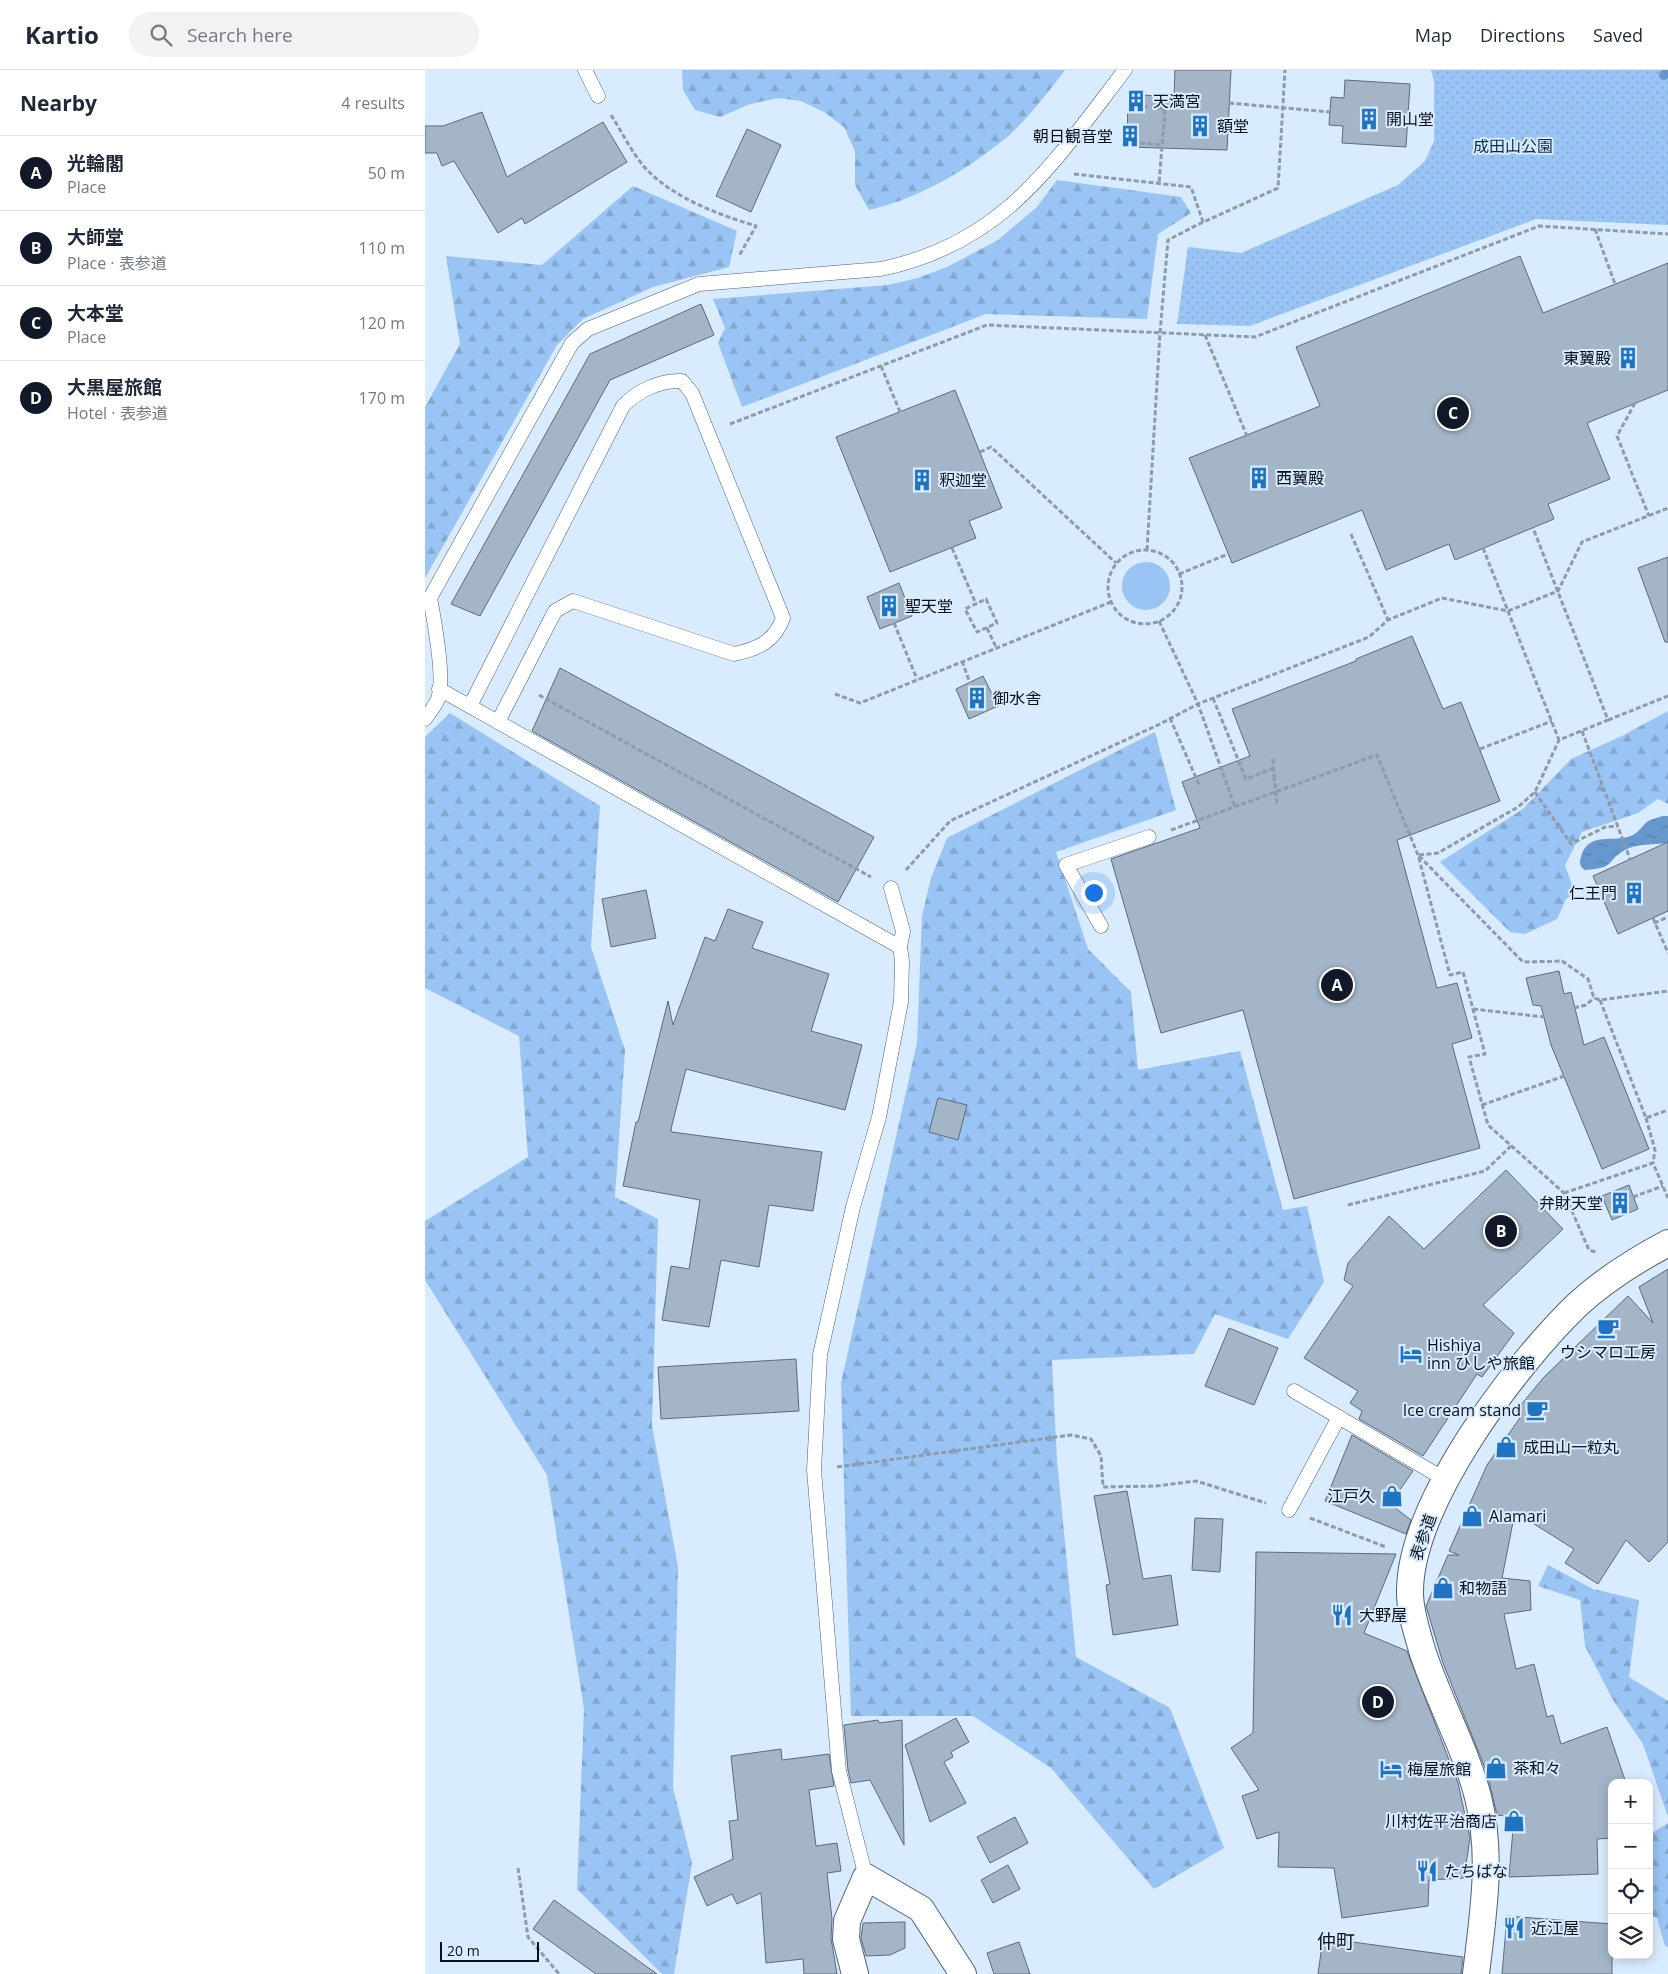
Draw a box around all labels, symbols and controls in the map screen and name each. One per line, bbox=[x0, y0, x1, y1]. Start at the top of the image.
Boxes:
search box bbox=[129, 12, 479, 57]
text: Kartio bbox=[25, 18, 99, 51]
icon: search bbox=[147, 21, 175, 49]
text: Search here bbox=[187, 22, 293, 48]
text: Map bbox=[1415, 23, 1452, 47]
text: Directions bbox=[1480, 23, 1565, 47]
text: Saved bbox=[1593, 23, 1643, 47]
building icon: 天満宮 bbox=[1123, 88, 1149, 114]
text: Nearby bbox=[20, 89, 97, 117]
place label: 天満宮 bbox=[1153, 90, 1201, 112]
text: 4 results bbox=[341, 92, 405, 114]
building icon: 開山堂 bbox=[1356, 106, 1382, 132]
place label: 開山堂 bbox=[1386, 108, 1434, 130]
building icon: 額堂 bbox=[1187, 113, 1213, 139]
place label: 額堂 bbox=[1217, 115, 1249, 137]
building icon: 朝日観音堂 bbox=[1117, 123, 1143, 149]
place label: 朝日観音堂 bbox=[1033, 125, 1113, 147]
park label: 成田山公園 bbox=[1473, 135, 1553, 157]
text: 光輪閣 bbox=[67, 150, 124, 176]
text: A bbox=[30, 162, 42, 184]
text: 50 m bbox=[368, 162, 405, 184]
text: Place bbox=[67, 176, 106, 198]
text: 大師堂 bbox=[67, 224, 124, 250]
text: B bbox=[31, 237, 41, 259]
text: 110 m bbox=[359, 237, 405, 259]
text: Place · 表参道 bbox=[67, 252, 167, 274]
text: 大本堂 bbox=[67, 300, 124, 326]
text: C bbox=[31, 312, 41, 334]
text: 120 m bbox=[359, 312, 405, 334]
text: Place bbox=[67, 326, 106, 348]
building icon: 東翼殿 bbox=[1615, 345, 1641, 371]
place label: 東翼殿 bbox=[1563, 347, 1611, 369]
text: 大黒屋旅館 bbox=[67, 374, 162, 400]
text: D bbox=[30, 387, 42, 409]
text: 170 m bbox=[359, 387, 405, 409]
pin: C bbox=[1437, 394, 1469, 432]
text: Hotel · 表参道 bbox=[67, 402, 168, 424]
building icon: 西翼殿 bbox=[1246, 465, 1272, 491]
building icon: 釈迦堂 bbox=[909, 467, 935, 493]
place label: 西翼殿 bbox=[1276, 467, 1324, 489]
place label: 釈迦堂 bbox=[939, 469, 987, 491]
building icon: 聖天堂 bbox=[876, 593, 902, 619]
place label: 聖天堂 bbox=[905, 595, 953, 617]
building icon: 御水舎 bbox=[964, 685, 990, 711]
place label: 御水舎 bbox=[993, 687, 1041, 709]
your location bbox=[1081, 880, 1107, 906]
building icon: 仁王門 bbox=[1621, 880, 1647, 906]
place label: 仁王門 bbox=[1569, 882, 1617, 904]
pin: A bbox=[1321, 966, 1353, 1004]
building icon: 弁財天堂 bbox=[1607, 1190, 1633, 1216]
place label: 弁財天堂 bbox=[1539, 1192, 1603, 1214]
pin: B bbox=[1485, 1212, 1517, 1250]
cafe icon: ウシマロ工房 bbox=[1595, 1315, 1621, 1341]
place label: Hishiya inn ひしや旅館 bbox=[1427, 1334, 1535, 1374]
hotel icon: Hishiya inn ひしや旅館 bbox=[1398, 1341, 1424, 1367]
place label: ウシマロ工房 bbox=[1560, 1341, 1656, 1363]
cafe icon: Ice cream stand bbox=[1524, 1397, 1550, 1423]
place label: Ice cream stand bbox=[1403, 1399, 1521, 1421]
shop icon: 成田山一粒丸 bbox=[1493, 1434, 1519, 1460]
place label: 成田山一粒丸 bbox=[1523, 1436, 1619, 1458]
shop icon: 江戸久 bbox=[1379, 1483, 1405, 1509]
place label: 江戸久 bbox=[1327, 1485, 1375, 1507]
shop icon: Alamari bbox=[1459, 1503, 1485, 1529]
place label: Alamari bbox=[1489, 1505, 1546, 1527]
street label: 表参道 bbox=[1405, 1511, 1441, 1563]
shop icon: 和物語 bbox=[1430, 1575, 1456, 1601]
place label: 和物語 bbox=[1459, 1577, 1507, 1599]
restaurant icon: 大野屋 bbox=[1329, 1602, 1355, 1628]
place label: 大野屋 bbox=[1359, 1604, 1407, 1626]
pin: D bbox=[1362, 1683, 1394, 1721]
shop icon: 茶和々 bbox=[1483, 1755, 1509, 1781]
hotel icon: 梅屋旅館 bbox=[1378, 1756, 1404, 1782]
place label: 茶和々 bbox=[1513, 1757, 1561, 1779]
place label: 梅屋旅館 bbox=[1407, 1758, 1471, 1780]
map controls bbox=[1608, 1779, 1653, 1959]
button: + bbox=[1608, 1779, 1653, 1824]
shop icon: 川村佐平治商店 bbox=[1501, 1808, 1527, 1834]
place label: 川村佐平治商店 bbox=[1385, 1810, 1497, 1832]
button: − bbox=[1608, 1824, 1653, 1869]
restaurant icon: たちばな bbox=[1414, 1858, 1440, 1884]
place label: たちばな bbox=[1444, 1860, 1508, 1882]
button: locate bbox=[1608, 1869, 1653, 1914]
button: layers bbox=[1608, 1914, 1653, 1959]
restaurant icon: 近江屋 bbox=[1501, 1915, 1527, 1941]
place label: 近江屋 bbox=[1531, 1917, 1579, 1939]
district label: 仲町 bbox=[1317, 1928, 1355, 1954]
scale bar bbox=[440, 1939, 539, 1962]
text: 20 m bbox=[447, 1941, 480, 1960]

